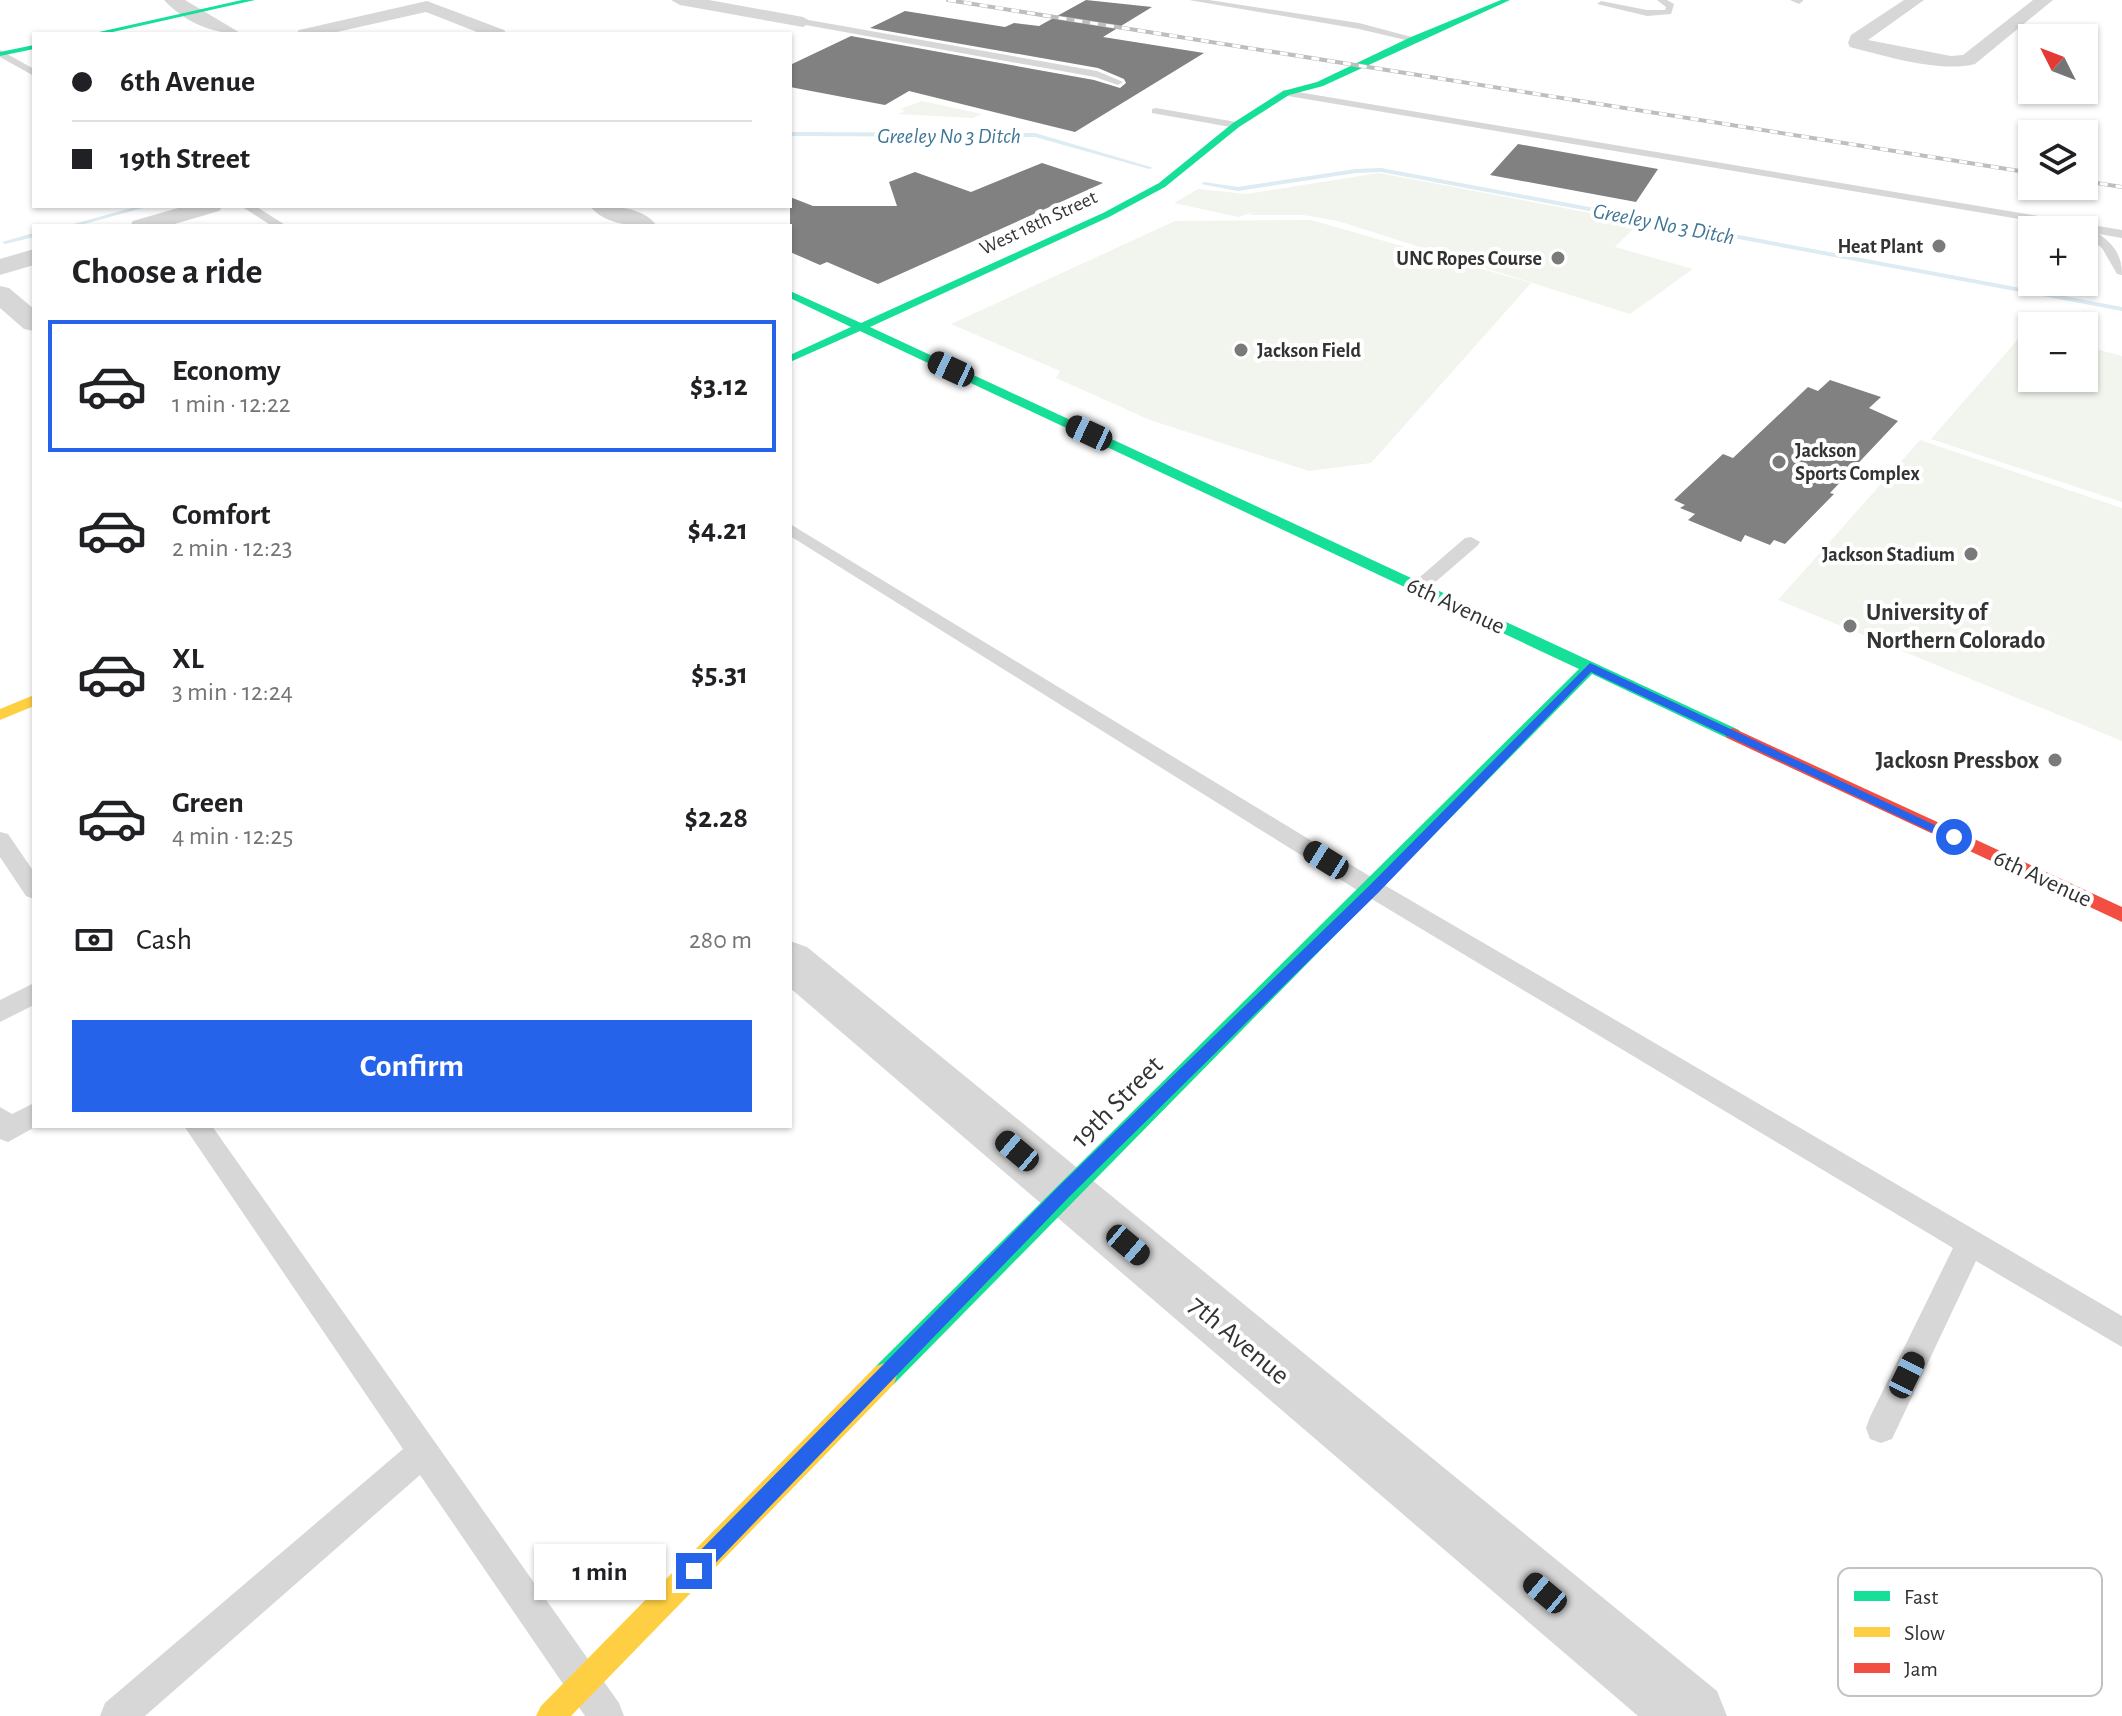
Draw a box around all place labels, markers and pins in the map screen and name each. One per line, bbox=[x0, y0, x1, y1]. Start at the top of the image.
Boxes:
place label: Heat Plant bbox=[1837, 237, 1923, 257]
marker: Heat Plant bbox=[1930, 237, 1948, 255]
place label: UNC Ropes Course bbox=[1396, 249, 1542, 269]
marker: UNC Ropes Course bbox=[1549, 249, 1567, 267]
marker: Jackson Field bbox=[1232, 341, 1250, 359]
place label: Jackson Field bbox=[1257, 341, 1362, 361]
place label: Jackson Sports Complex bbox=[1795, 441, 1921, 484]
marker: Jackson Sports Complex bbox=[1770, 453, 1788, 471]
place label: Jackson Stadium bbox=[1822, 545, 1955, 565]
marker: Jackson Stadium bbox=[1962, 545, 1980, 563]
place label: University of Northern Colorado bbox=[1866, 601, 2045, 653]
marker: University of Northern Colorado bbox=[1841, 617, 1859, 635]
place label: Jackosn Pressbox bbox=[1875, 749, 2039, 773]
marker: Jackosn Pressbox bbox=[2046, 751, 2064, 769]

